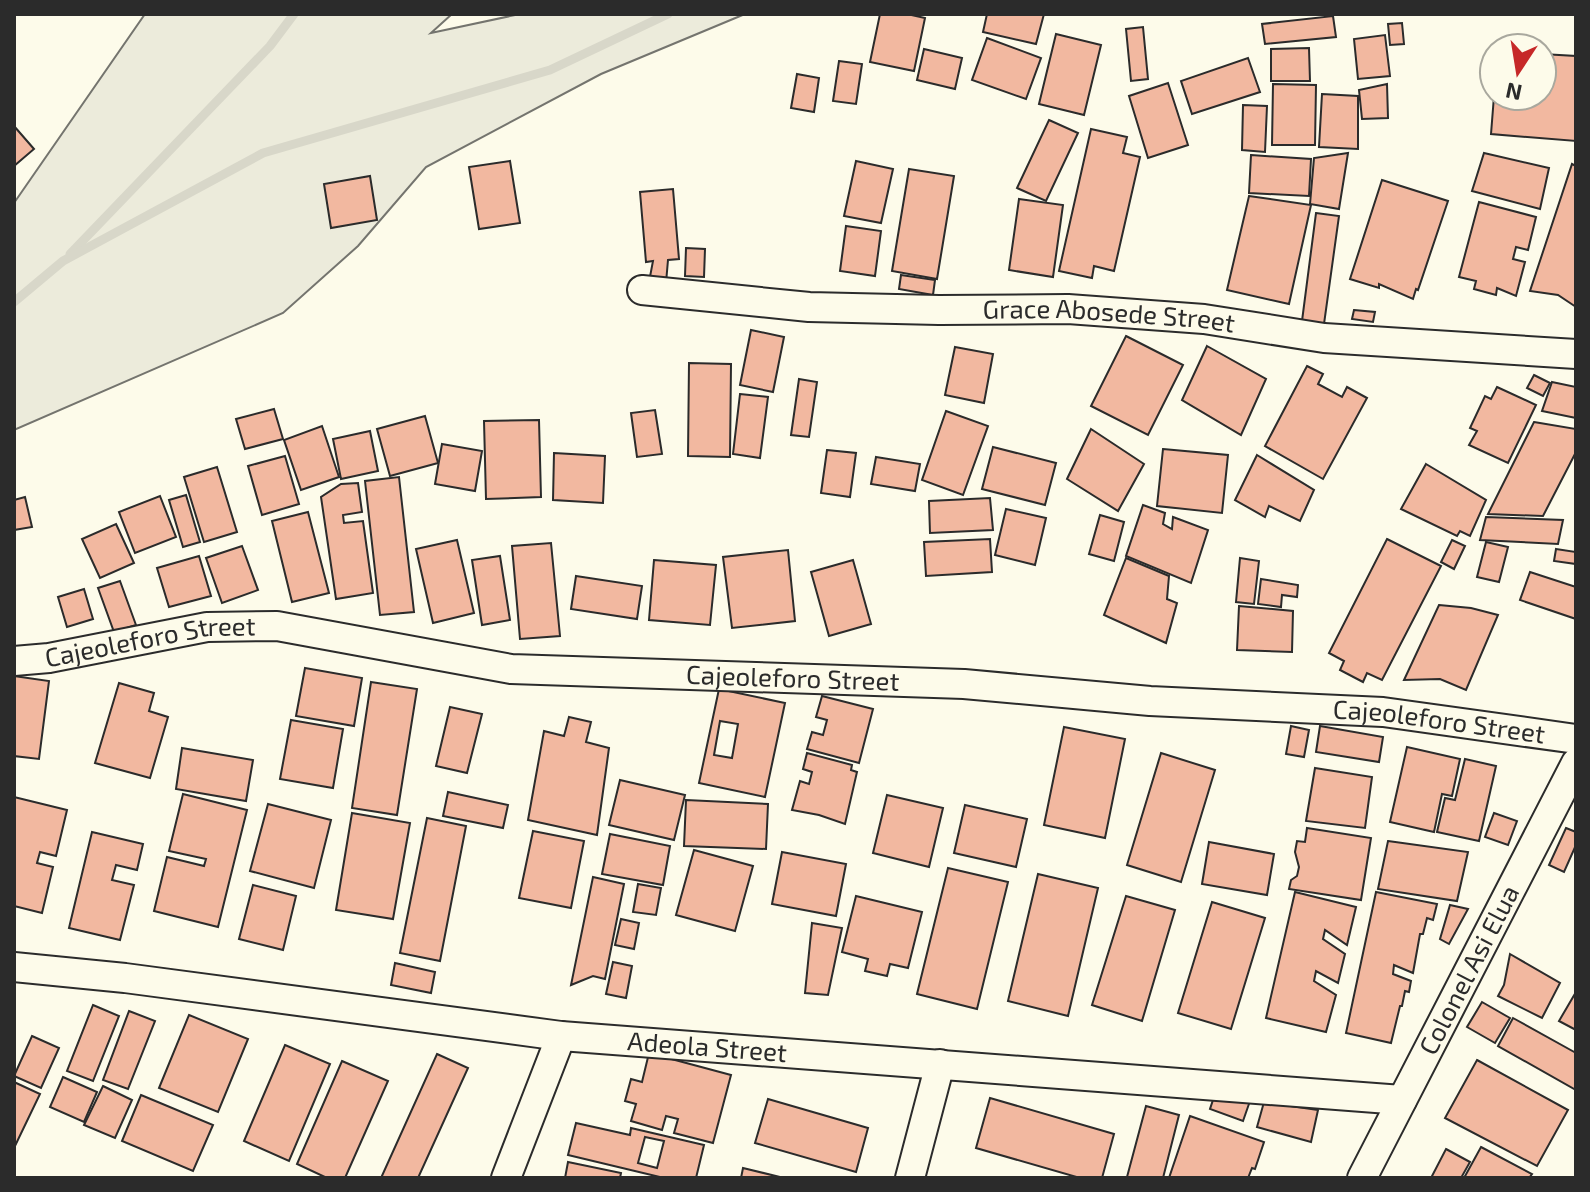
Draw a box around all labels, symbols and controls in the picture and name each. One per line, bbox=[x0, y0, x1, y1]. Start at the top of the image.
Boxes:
north arrow bbox=[1478, 32, 1558, 112]
text: N bbox=[1503, 78, 1524, 107]
street label: Grace Abosede Street bbox=[983, 292, 1237, 338]
street label: Cajeoleforo Street bbox=[42, 609, 256, 672]
street label: Cajeoleforo Street bbox=[686, 658, 900, 696]
street label: Cajeoleforo Street bbox=[1332, 693, 1547, 749]
street label: Colonel Asi Elua bbox=[1411, 879, 1524, 1059]
street label: Adeola Street bbox=[626, 1024, 788, 1067]

